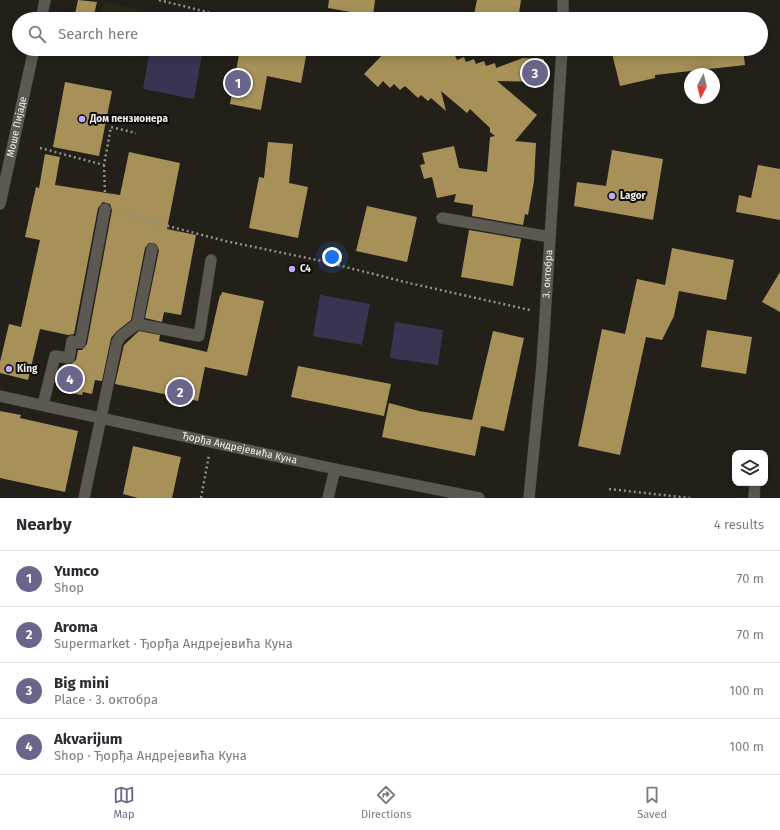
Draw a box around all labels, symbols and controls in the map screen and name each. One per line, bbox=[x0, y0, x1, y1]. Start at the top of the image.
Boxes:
search box bbox=[12, 12, 768, 56]
icon: search bbox=[26, 23, 48, 45]
text: Search here bbox=[58, 25, 138, 43]
pin: 3 bbox=[522, 58, 548, 88]
pin: 1 bbox=[225, 68, 251, 98]
north arrow bbox=[684, 68, 720, 104]
street label: Моше Пијаде bbox=[4, 95, 29, 158]
place label: Дом пензионера bbox=[89, 113, 168, 125]
marker: Дом пензионера bbox=[77, 114, 87, 124]
place label: Lagor bbox=[620, 190, 647, 202]
marker: Lagor bbox=[607, 191, 617, 201]
your location bbox=[322, 247, 342, 267]
street label: 3. октобра bbox=[540, 249, 555, 298]
place label: C4 bbox=[300, 263, 311, 275]
marker: C4 bbox=[287, 264, 297, 274]
place label: King bbox=[17, 363, 38, 375]
marker: King bbox=[4, 364, 14, 374]
pin: 4 bbox=[57, 364, 83, 394]
pin: 2 bbox=[167, 377, 193, 407]
street label: Ђорђа Андрејевића Куна bbox=[181, 430, 298, 467]
map controls bbox=[732, 450, 768, 486]
button: layers bbox=[732, 450, 768, 486]
text: Nearby bbox=[16, 514, 71, 535]
text: 4 results bbox=[714, 517, 764, 532]
text: Yumco bbox=[54, 562, 99, 580]
text: 1 bbox=[26, 571, 32, 586]
text: 70 m bbox=[737, 571, 764, 586]
text: Shop bbox=[54, 580, 84, 595]
text: Aroma bbox=[54, 618, 98, 636]
text: 2 bbox=[26, 627, 32, 642]
text: 70 m bbox=[737, 627, 764, 642]
text: Supermarket · Ђорђа Андрејевића Куна bbox=[54, 636, 293, 651]
text: Big mini bbox=[54, 674, 109, 692]
text: 3 bbox=[26, 683, 32, 698]
text: 100 m bbox=[729, 683, 764, 698]
text: Place · 3. октобра bbox=[54, 692, 158, 707]
text: Akvarijum bbox=[54, 730, 122, 748]
text: 4 bbox=[25, 739, 33, 754]
text: 100 m bbox=[729, 739, 764, 754]
text: Shop · Ђорђа Андрејевића Куна bbox=[54, 748, 247, 763]
tab: Map bbox=[113, 784, 135, 821]
tab: Directions bbox=[361, 784, 411, 821]
tab: Saved bbox=[637, 784, 667, 821]

